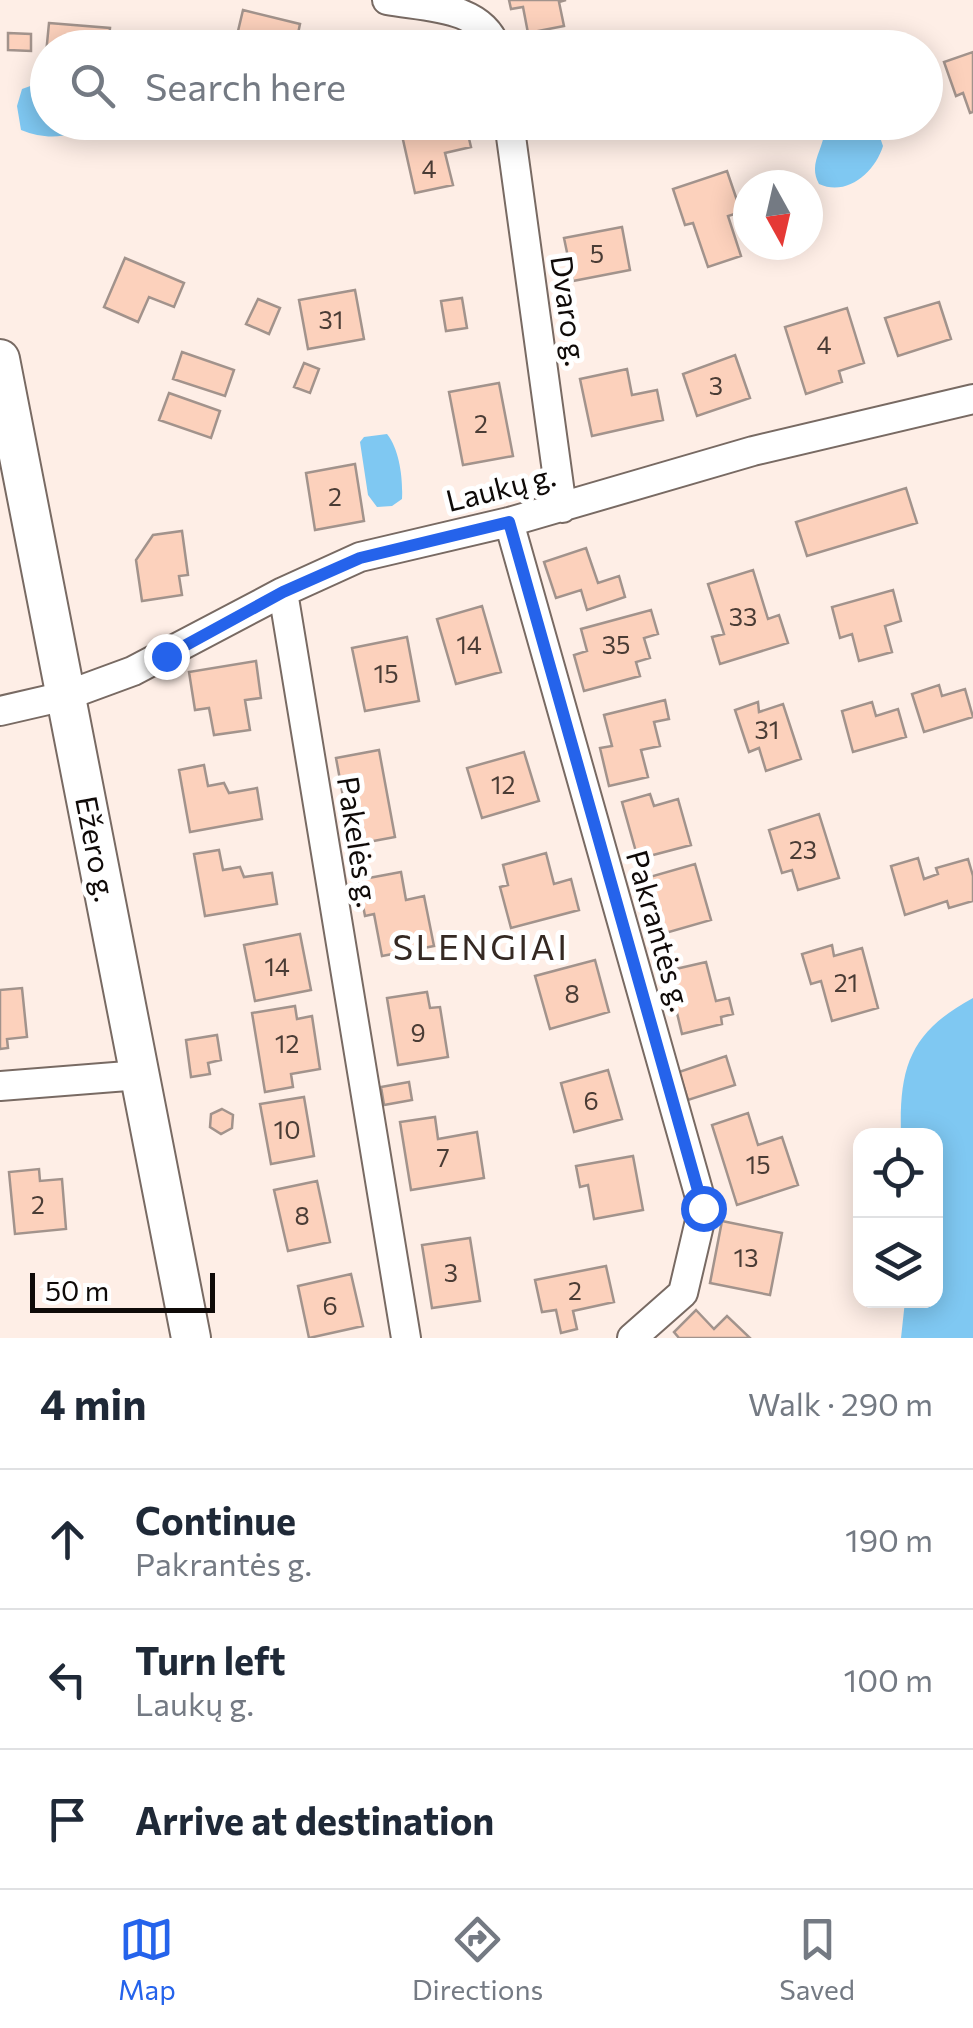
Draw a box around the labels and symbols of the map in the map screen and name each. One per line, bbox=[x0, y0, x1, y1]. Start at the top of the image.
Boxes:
house number: 4 bbox=[421, 153, 437, 183]
north arrow bbox=[733, 170, 823, 260]
house number: 5 bbox=[590, 238, 604, 268]
street label: Dvaro g. bbox=[544, 253, 597, 368]
house number: 31 bbox=[319, 304, 343, 334]
house number: 4 bbox=[816, 329, 832, 359]
house number: 3 bbox=[709, 370, 723, 400]
house number: 2 bbox=[474, 408, 488, 438]
street label: Laukų g. bbox=[442, 455, 559, 518]
house number: 2 bbox=[328, 481, 342, 511]
house number: 33 bbox=[729, 601, 757, 631]
house number: 14 bbox=[456, 629, 482, 659]
house number: 35 bbox=[602, 629, 630, 659]
route end bbox=[144, 634, 190, 680]
house number: 15 bbox=[373, 658, 399, 688]
house number: 31 bbox=[755, 714, 779, 744]
house number: 12 bbox=[491, 769, 515, 799]
street label: Pakelės g. bbox=[331, 773, 388, 910]
street label: Ežero g. bbox=[69, 792, 126, 905]
house number: 23 bbox=[789, 834, 817, 864]
street label: Pakrantės g. bbox=[620, 845, 701, 1015]
district label: SLENGIAI bbox=[392, 924, 570, 967]
house number: 14 bbox=[264, 951, 290, 981]
house number: 21 bbox=[834, 967, 858, 997]
house number: 8 bbox=[564, 978, 580, 1008]
house number: 9 bbox=[410, 1017, 426, 1047]
house number: 12 bbox=[275, 1028, 299, 1058]
house number: 6 bbox=[583, 1085, 599, 1115]
house number: 10 bbox=[273, 1114, 301, 1144]
house number: 7 bbox=[436, 1142, 450, 1172]
house number: 15 bbox=[745, 1149, 771, 1179]
route start bbox=[681, 1186, 727, 1232]
house number: 2 bbox=[31, 1189, 45, 1219]
house number: 8 bbox=[294, 1200, 310, 1230]
house number: 13 bbox=[734, 1242, 758, 1272]
house number: 3 bbox=[444, 1257, 458, 1287]
scale bar bbox=[30, 1268, 215, 1312]
house number: 2 bbox=[568, 1275, 582, 1305]
house number: 6 bbox=[322, 1290, 338, 1320]

